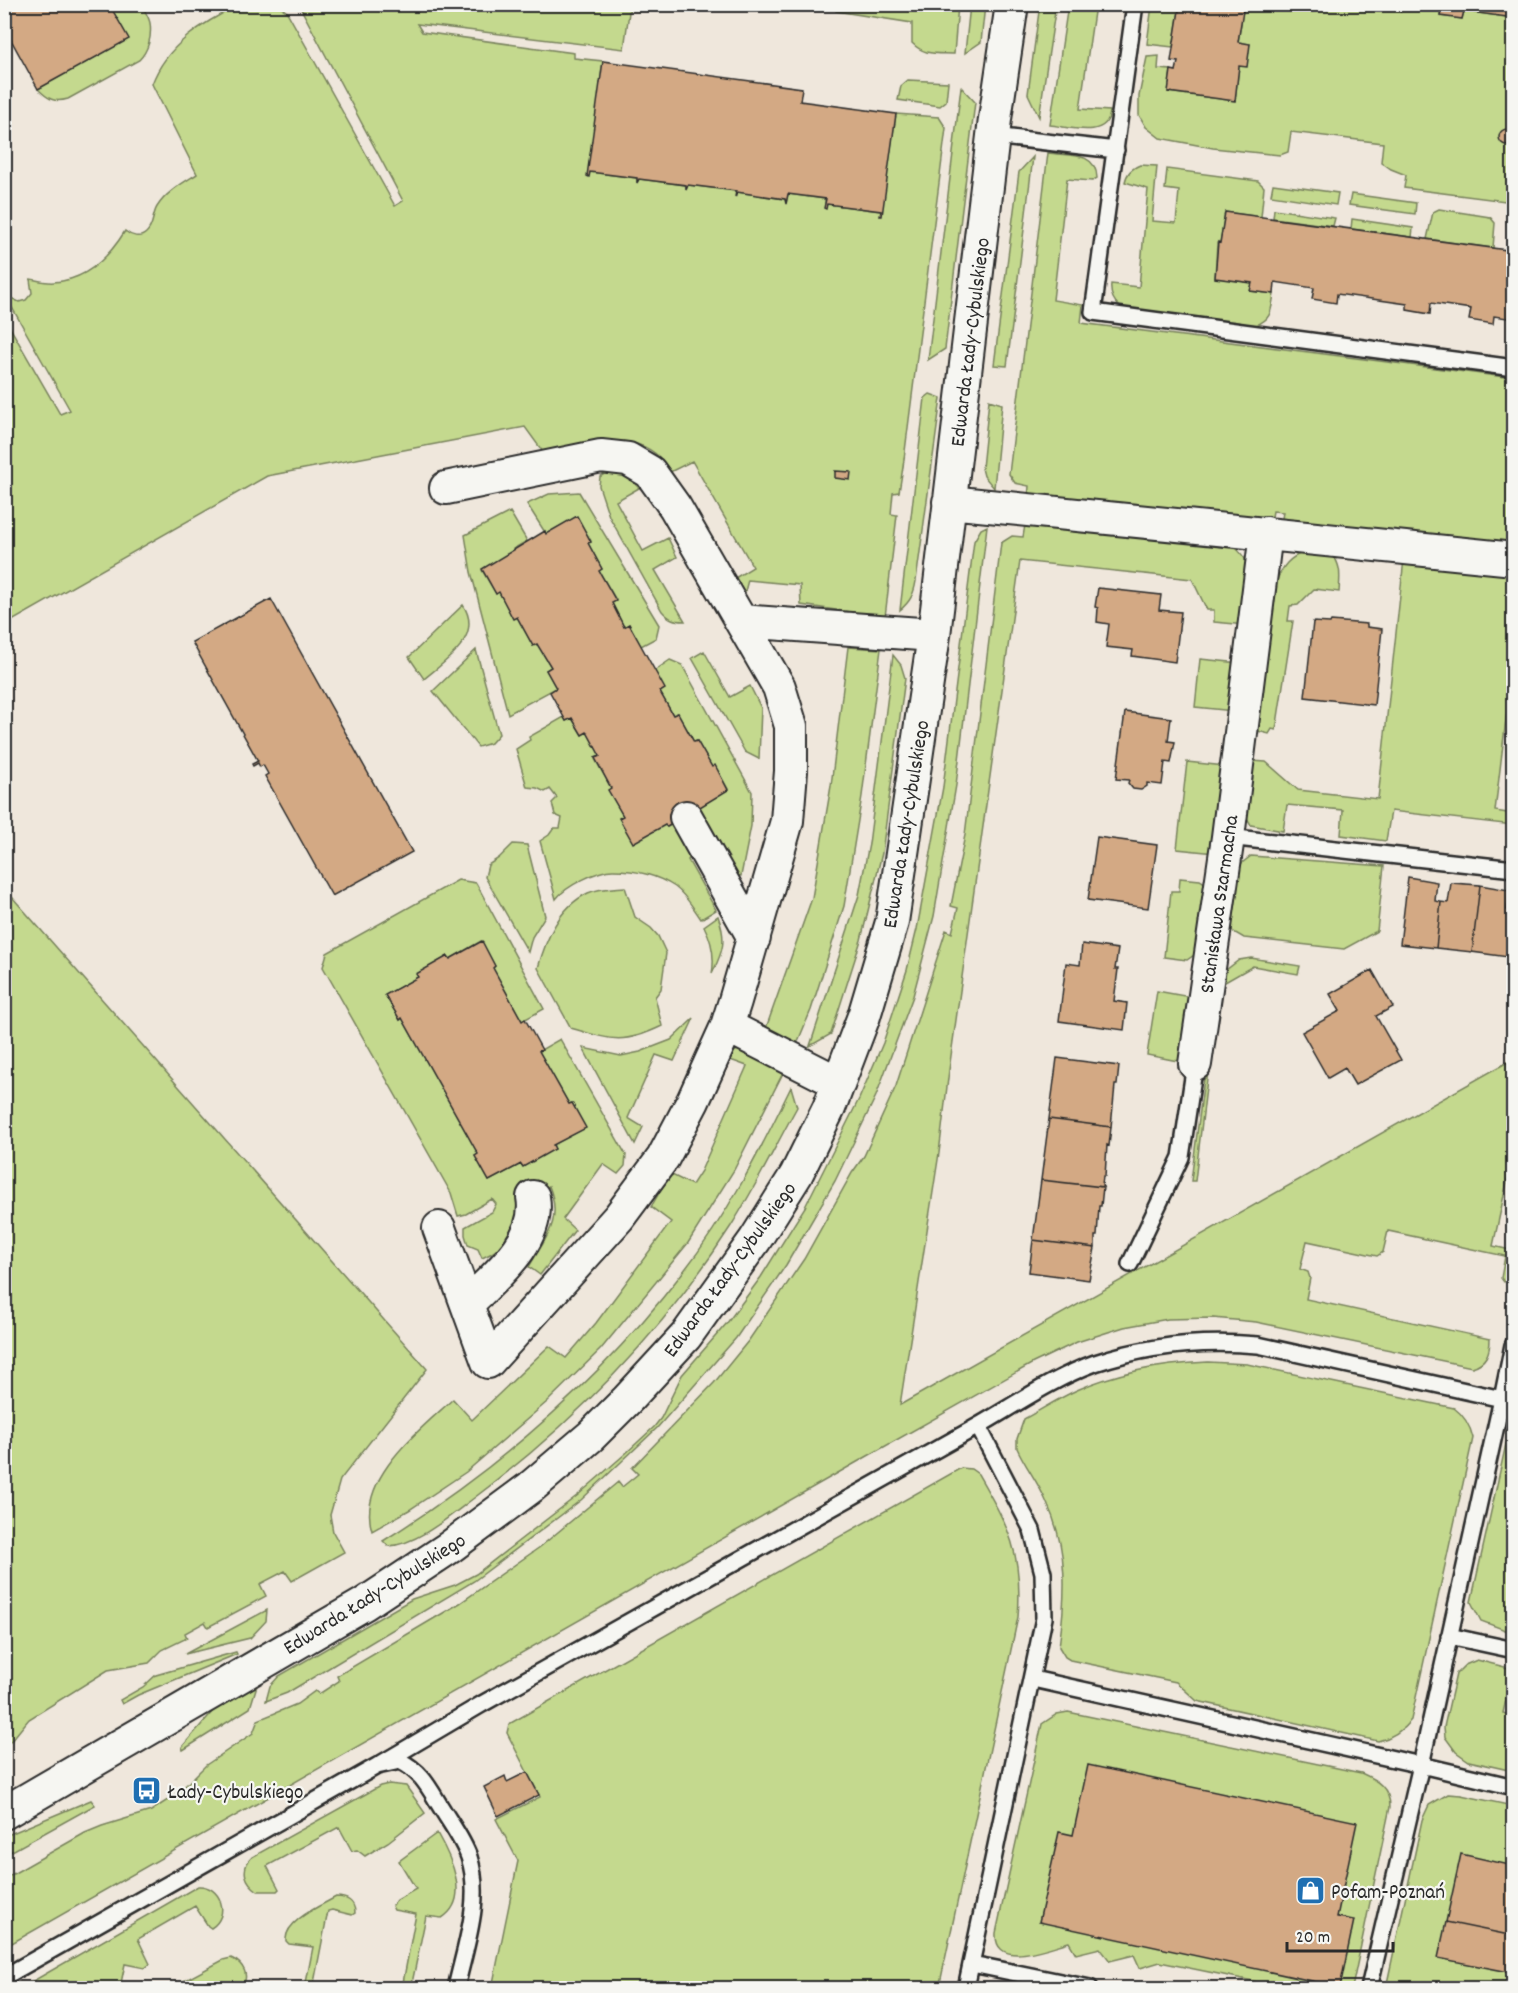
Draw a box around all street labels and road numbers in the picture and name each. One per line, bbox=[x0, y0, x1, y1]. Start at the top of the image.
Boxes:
street label: Edwarda Łady-Cybulskiego bbox=[944, 236, 1000, 449]
street label: Edwarda Łady-Cybulskiego bbox=[877, 718, 939, 931]
street label: Stanisława Szarmacha bbox=[1194, 812, 1248, 995]
street label: Edwarda Łady-Cybulskiego bbox=[657, 1177, 805, 1365]
street label: Edwarda Łady-Cybulskiego bbox=[278, 1527, 473, 1664]

